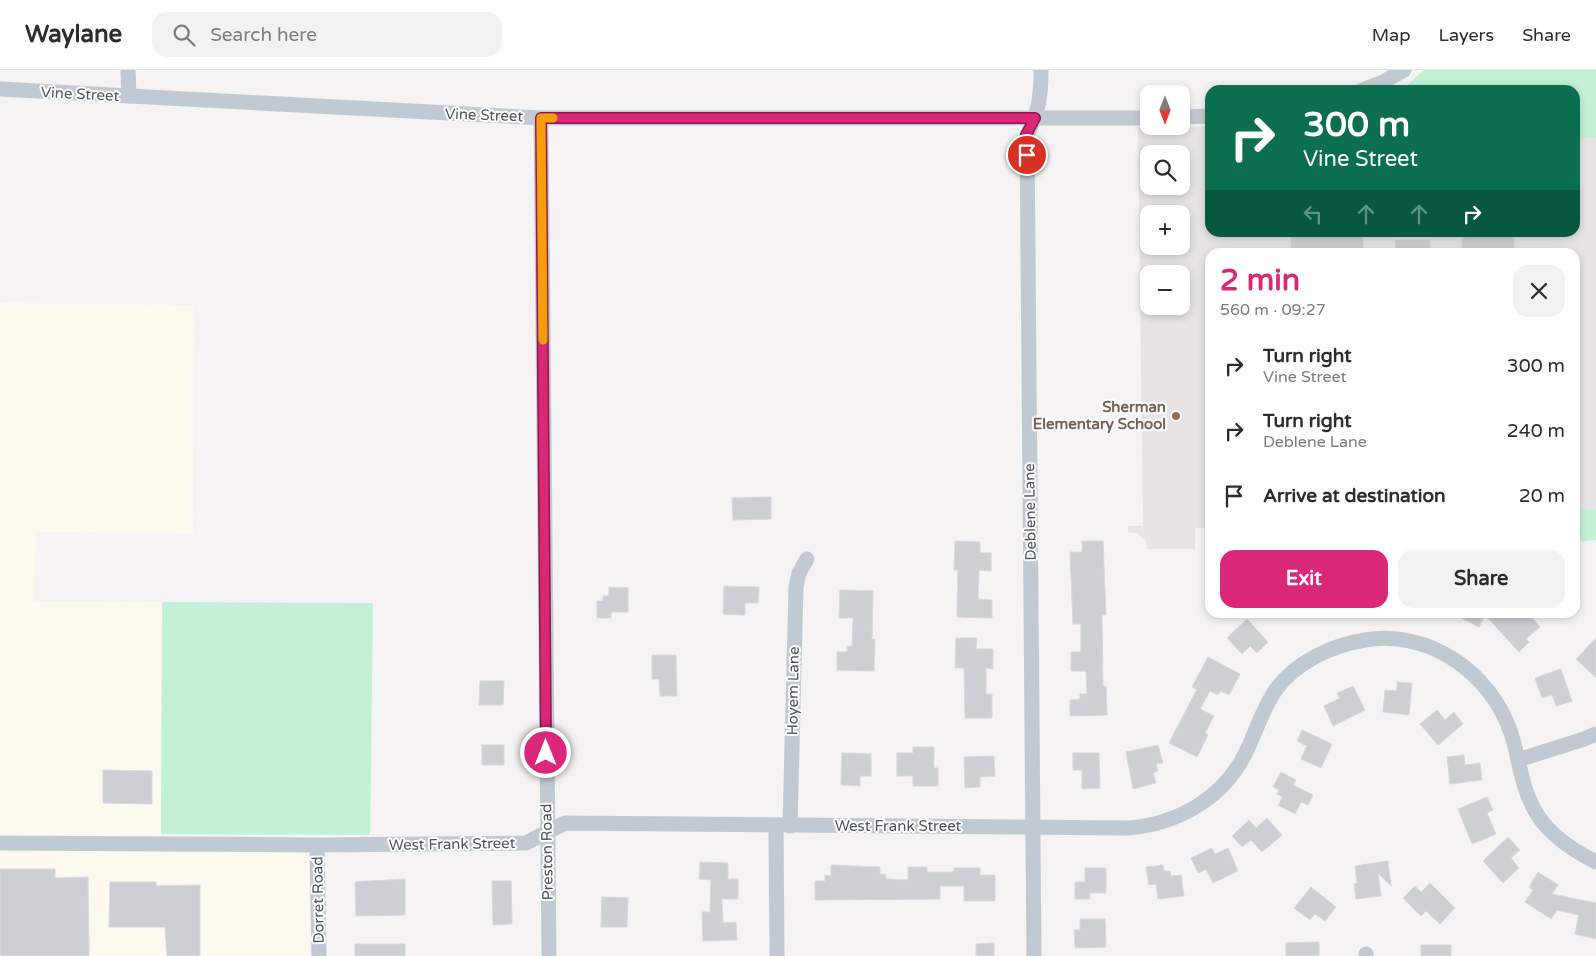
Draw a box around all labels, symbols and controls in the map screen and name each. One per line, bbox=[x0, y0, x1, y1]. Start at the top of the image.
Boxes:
search box bbox=[152, 12, 502, 57]
text: Waylane bbox=[25, 20, 122, 49]
icon: search bbox=[170, 21, 198, 49]
text: Search here bbox=[210, 24, 317, 46]
text: Map bbox=[1372, 24, 1411, 46]
text: Layers bbox=[1439, 24, 1494, 46]
text: Share bbox=[1522, 24, 1571, 46]
street label: Vine Street bbox=[40, 83, 120, 105]
north arrow bbox=[1140, 85, 1190, 135]
map controls bbox=[1140, 85, 1190, 315]
text: 300 m bbox=[1303, 104, 1410, 146]
street label: Vine Street bbox=[445, 105, 524, 125]
icon: right bbox=[1220, 105, 1285, 170]
pin bbox=[1006, 134, 1048, 176]
icon: arrive bbox=[1013, 141, 1041, 169]
button: search bbox=[1140, 145, 1190, 195]
text: Vine Street bbox=[1303, 146, 1418, 172]
icon: left bbox=[1299, 200, 1327, 228]
icon: ahead bbox=[1352, 200, 1380, 228]
icon: ahead bbox=[1405, 200, 1433, 228]
icon: right bbox=[1458, 200, 1486, 228]
button: + bbox=[1140, 205, 1190, 255]
text: 2 min bbox=[1220, 262, 1300, 299]
button: − bbox=[1140, 265, 1190, 315]
button: close bbox=[1513, 265, 1565, 317]
text: 560 m · 09:27 bbox=[1220, 300, 1326, 320]
text: Turn right bbox=[1263, 345, 1351, 367]
icon: right bbox=[1220, 352, 1248, 380]
text: 300 m bbox=[1507, 355, 1565, 377]
text: Vine Street bbox=[1263, 367, 1347, 387]
place label: Sherman Elementary School bbox=[1033, 398, 1166, 434]
marker: Sherman Elementary School bbox=[1170, 410, 1182, 422]
text: Turn right bbox=[1263, 410, 1351, 432]
icon: right bbox=[1220, 417, 1248, 445]
text: 240 m bbox=[1507, 420, 1565, 442]
text: Deblene Lane bbox=[1263, 432, 1367, 452]
street label: Deblene Lane bbox=[1020, 463, 1040, 561]
icon: arrive bbox=[1220, 482, 1248, 510]
text: Arrive at destination bbox=[1263, 485, 1446, 507]
text: 20 m bbox=[1519, 485, 1565, 507]
button: Exit bbox=[1220, 550, 1388, 608]
button: Share bbox=[1398, 550, 1565, 608]
street label: Hoyem Lane bbox=[783, 646, 803, 736]
position arrow bbox=[519, 726, 571, 778]
street label: Preston Road bbox=[537, 804, 557, 900]
street label: West Frank Street bbox=[835, 817, 962, 835]
street label: West Frank Street bbox=[388, 834, 516, 854]
street label: Dorret Road bbox=[308, 856, 328, 944]

